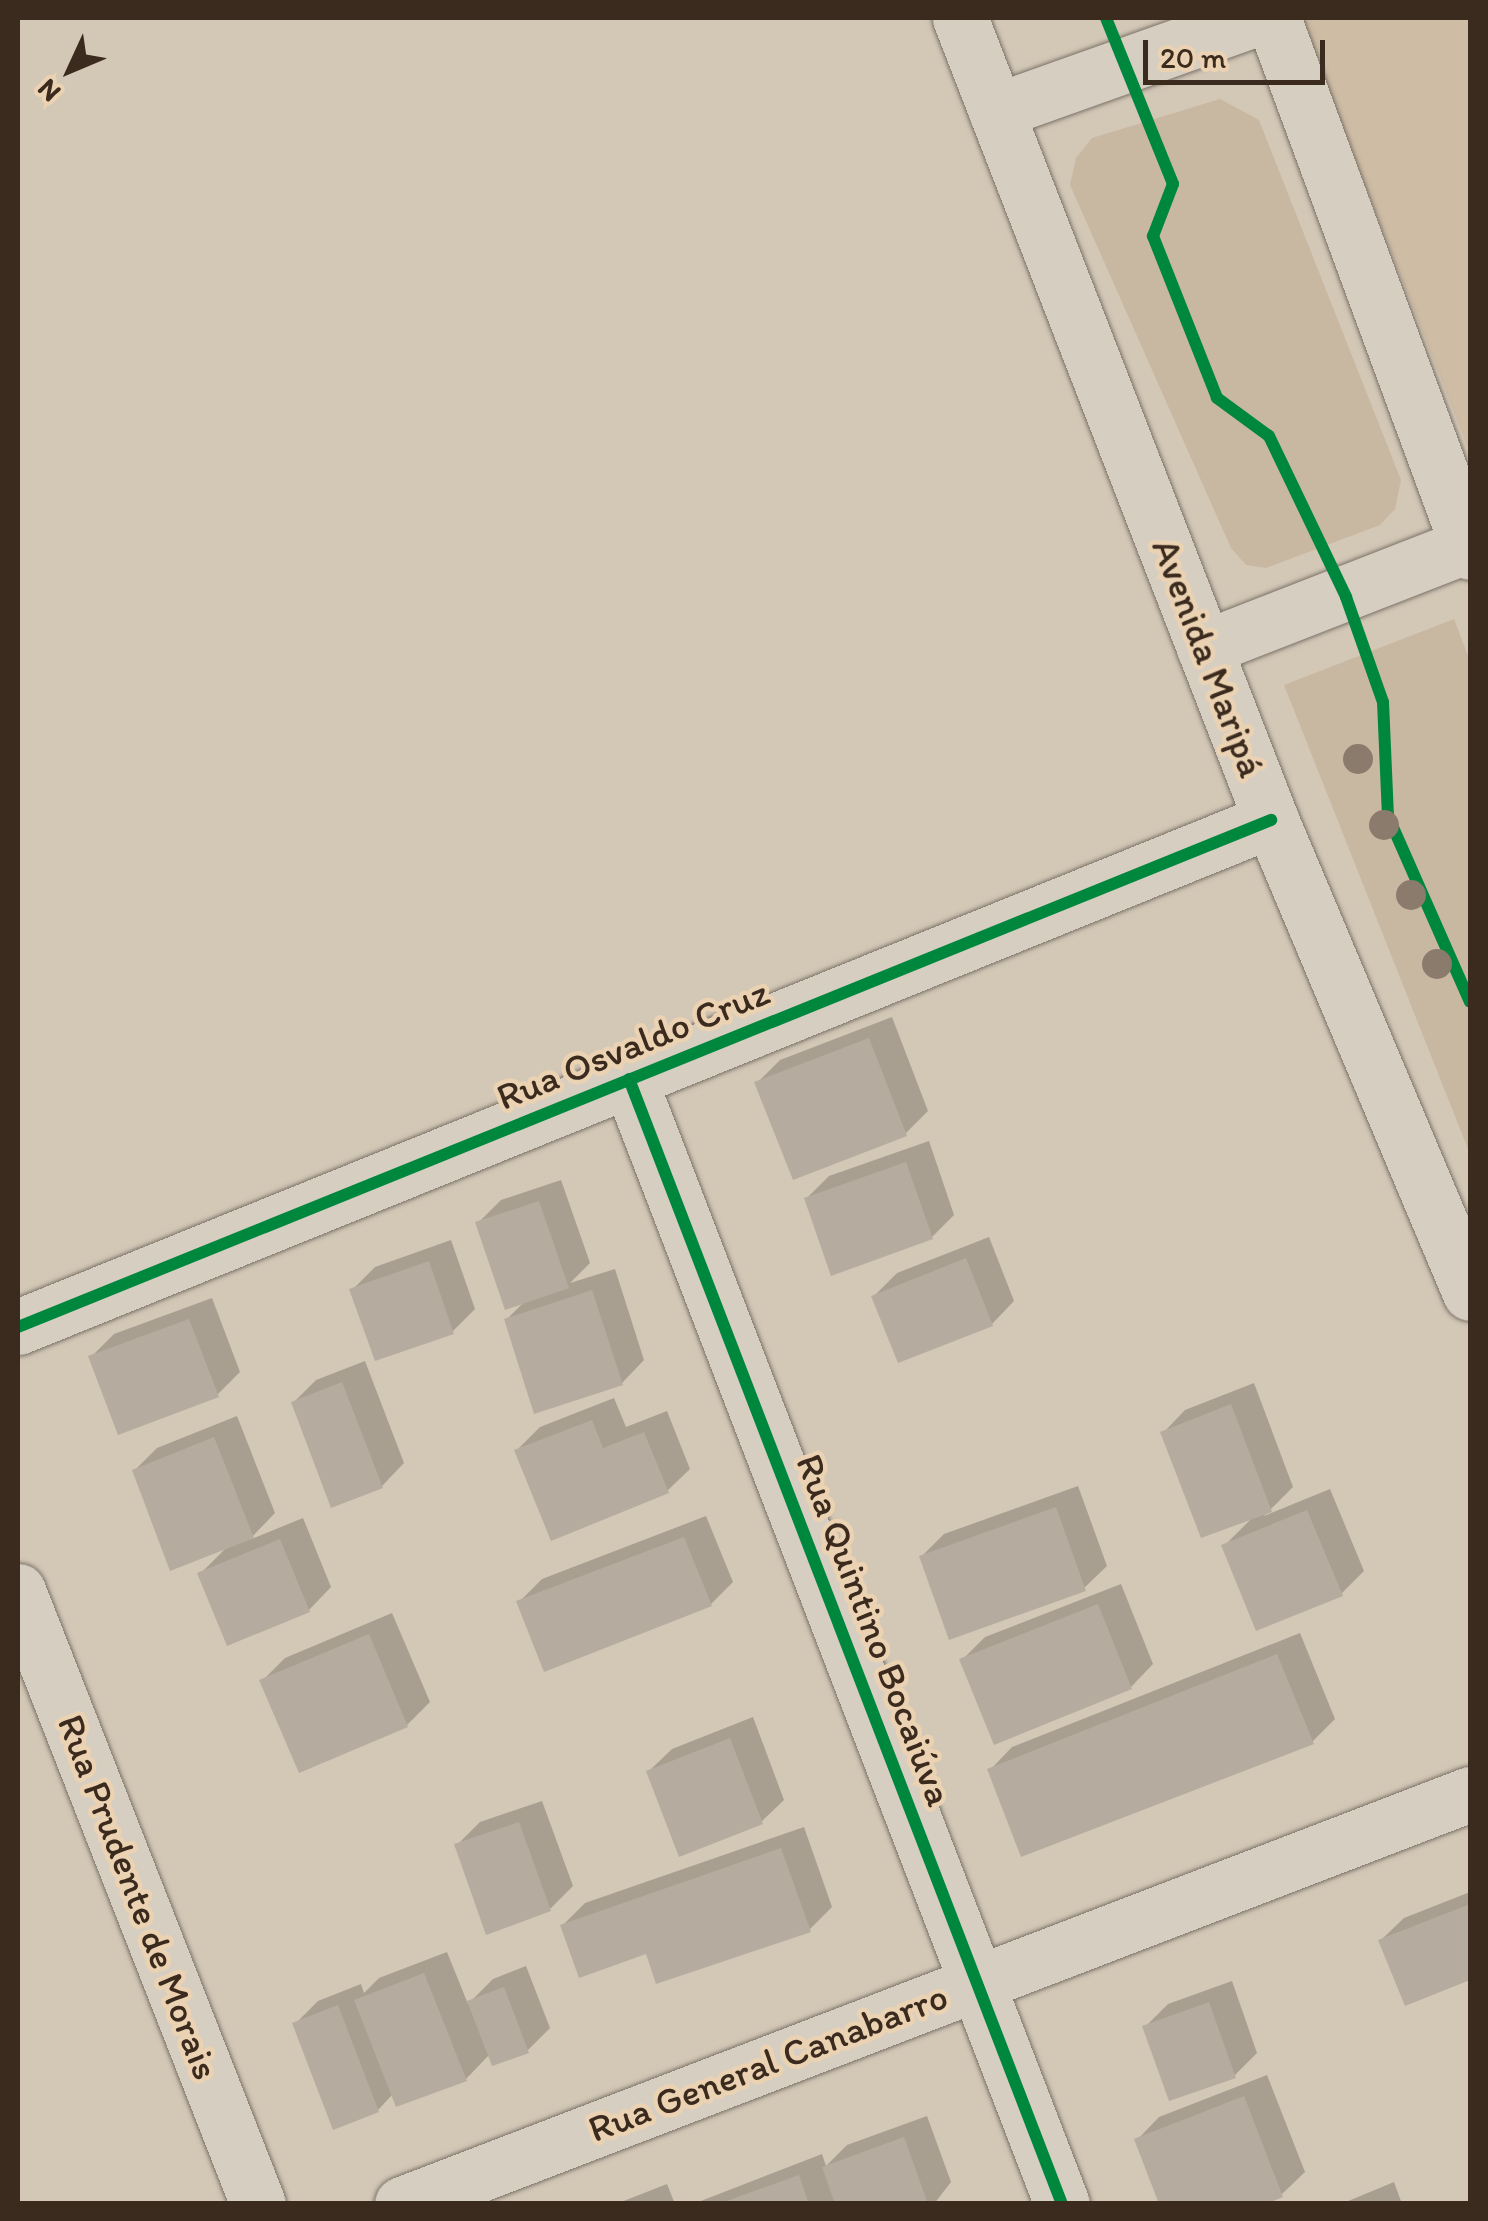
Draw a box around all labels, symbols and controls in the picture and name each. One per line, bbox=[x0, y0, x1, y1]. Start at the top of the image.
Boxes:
north arrow bbox=[20, 20, 120, 120]
scale bar bbox=[1148, 20, 1330, 82]
text: 20 m bbox=[1160, 39, 1226, 76]
text: N bbox=[30, 72, 67, 109]
street label: Avenida Maripá bbox=[1142, 532, 1274, 784]
street label: Rua Osvaldo Cruz bbox=[490, 970, 776, 1120]
street label: Rua Quintino Bocaiúva bbox=[786, 1448, 962, 1812]
street label: Rua Prudente de Morais bbox=[47, 1708, 229, 2086]
street label: Rua General Canabarro bbox=[582, 1973, 954, 2153]

